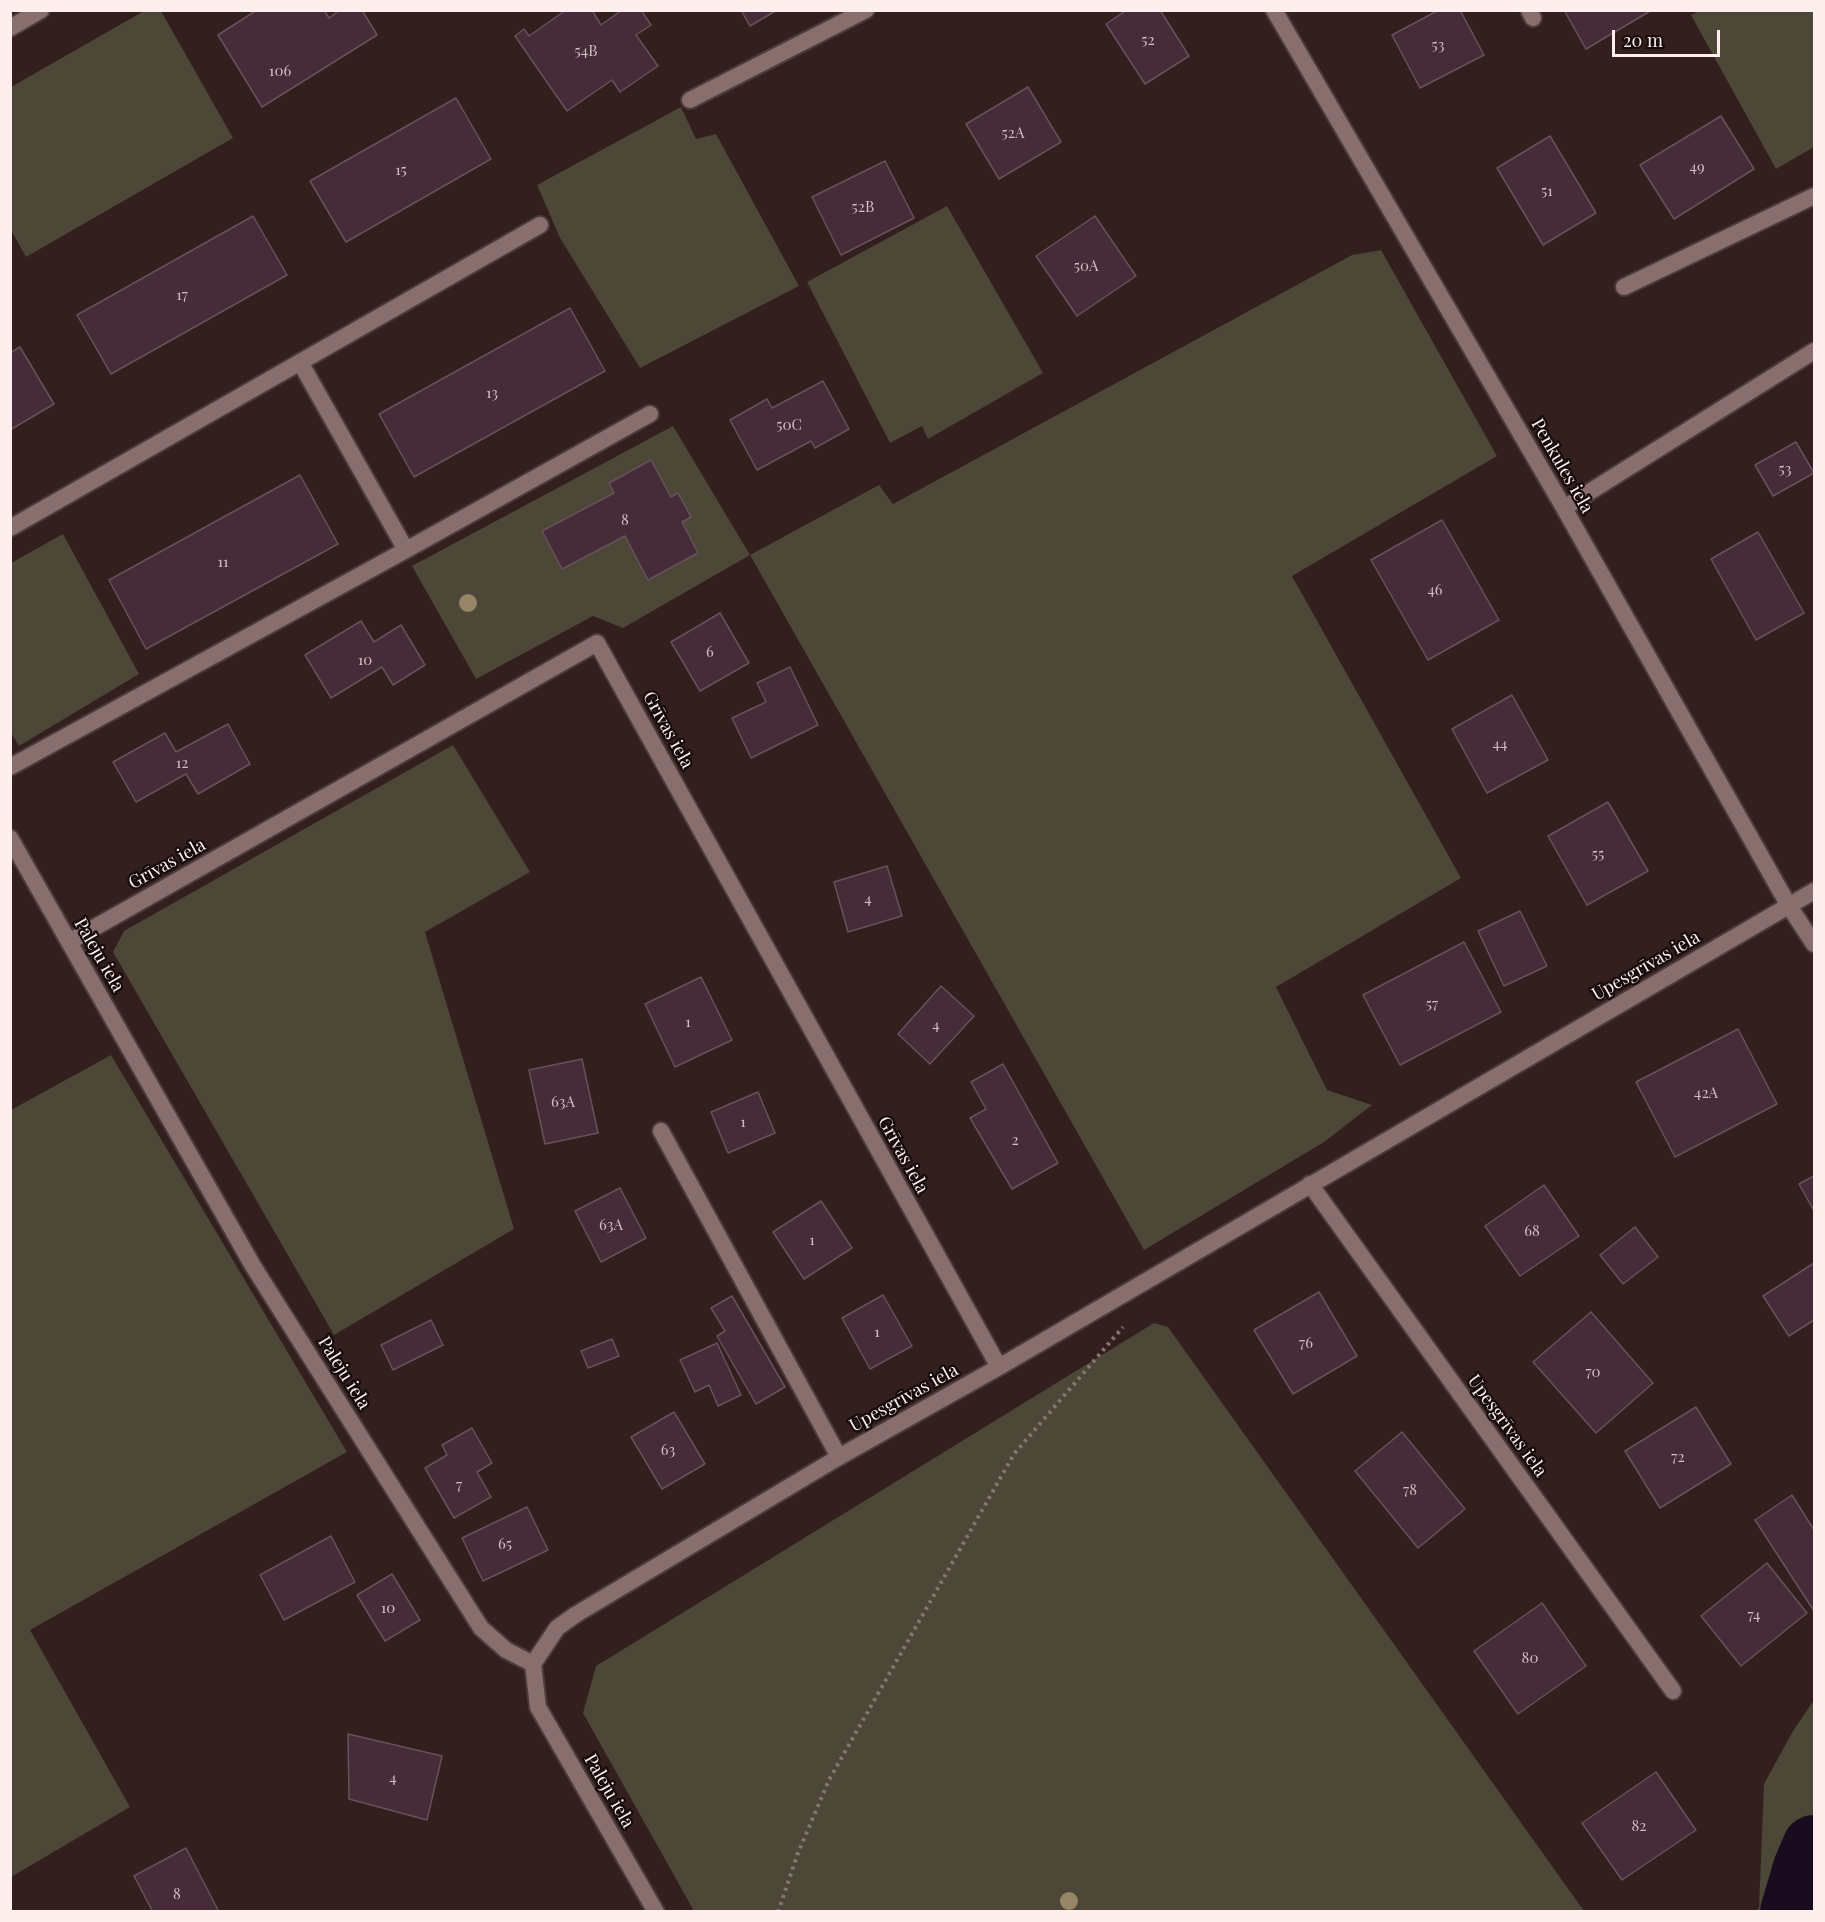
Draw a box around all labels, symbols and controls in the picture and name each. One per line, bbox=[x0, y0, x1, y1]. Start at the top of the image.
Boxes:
scale bar bbox=[1615, 18, 1723, 56]
text: 20 m bbox=[1623, 28, 1663, 52]
house number: 52 bbox=[1141, 31, 1155, 49]
house number: 53 bbox=[1432, 36, 1444, 54]
house number: 54B bbox=[575, 42, 597, 60]
house number: 106 bbox=[269, 62, 291, 80]
house number: 52A bbox=[1002, 124, 1024, 142]
house number: 49 bbox=[1689, 158, 1705, 176]
house number: 15 bbox=[395, 161, 407, 179]
house number: 51 bbox=[1541, 182, 1553, 200]
house number: 52B bbox=[852, 198, 874, 216]
house number: 50A bbox=[1074, 257, 1098, 275]
house number: 17 bbox=[176, 286, 188, 304]
house number: 13 bbox=[486, 384, 498, 402]
street label: Penkules iela bbox=[1526, 415, 1598, 517]
house number: 50C bbox=[776, 416, 802, 434]
house number: 53 bbox=[1779, 460, 1791, 478]
house number: 8 bbox=[621, 511, 629, 529]
house number: 11 bbox=[217, 553, 229, 571]
house number: 46 bbox=[1427, 581, 1443, 599]
house number: 6 bbox=[706, 643, 714, 661]
house number: 10 bbox=[358, 651, 372, 669]
street label: Grīvas iela bbox=[638, 688, 698, 772]
house number: 44 bbox=[1493, 735, 1507, 753]
house number: 12 bbox=[176, 754, 188, 772]
street label: Grīvas iela bbox=[125, 834, 209, 894]
house number: 55 bbox=[1592, 845, 1604, 863]
house number: 4 bbox=[864, 890, 872, 908]
street label: Paleju iela bbox=[69, 914, 129, 996]
street label: Upesgrīvas iela bbox=[1588, 926, 1704, 1006]
house number: 57 bbox=[1426, 995, 1438, 1013]
house number: 1 bbox=[685, 1013, 691, 1031]
house number: 4 bbox=[932, 1016, 940, 1034]
house number: 42A bbox=[1694, 1084, 1718, 1102]
house number: 63A bbox=[551, 1093, 575, 1111]
house number: 1 bbox=[740, 1113, 746, 1131]
street label: Grīvas iela bbox=[873, 1113, 933, 1197]
house number: 2 bbox=[1011, 1131, 1019, 1149]
house number: 63A bbox=[599, 1216, 623, 1234]
house number: 68 bbox=[1524, 1222, 1540, 1240]
house number: 1 bbox=[809, 1231, 815, 1249]
house number: 1 bbox=[874, 1323, 880, 1341]
street label: Paleju iela bbox=[313, 1333, 375, 1413]
house number: 76 bbox=[1299, 1334, 1313, 1352]
street label: Upesgrīvas iela bbox=[846, 1359, 962, 1437]
house number: 70 bbox=[1585, 1363, 1601, 1381]
street label: Upesgrīvas iela bbox=[1463, 1371, 1551, 1481]
house number: 63 bbox=[661, 1441, 675, 1459]
house number: 72 bbox=[1671, 1448, 1685, 1466]
house number: 7 bbox=[456, 1476, 462, 1494]
house number: 78 bbox=[1403, 1481, 1417, 1499]
house number: 65 bbox=[498, 1535, 512, 1553]
house number: 10 bbox=[381, 1599, 395, 1617]
house number: 74 bbox=[1748, 1606, 1760, 1624]
house number: 80 bbox=[1522, 1649, 1538, 1667]
street label: Paleju iela bbox=[579, 1750, 639, 1832]
house number: 4 bbox=[389, 1769, 397, 1787]
house number: 82 bbox=[1632, 1817, 1646, 1835]
house number: 8 bbox=[173, 1885, 181, 1903]

